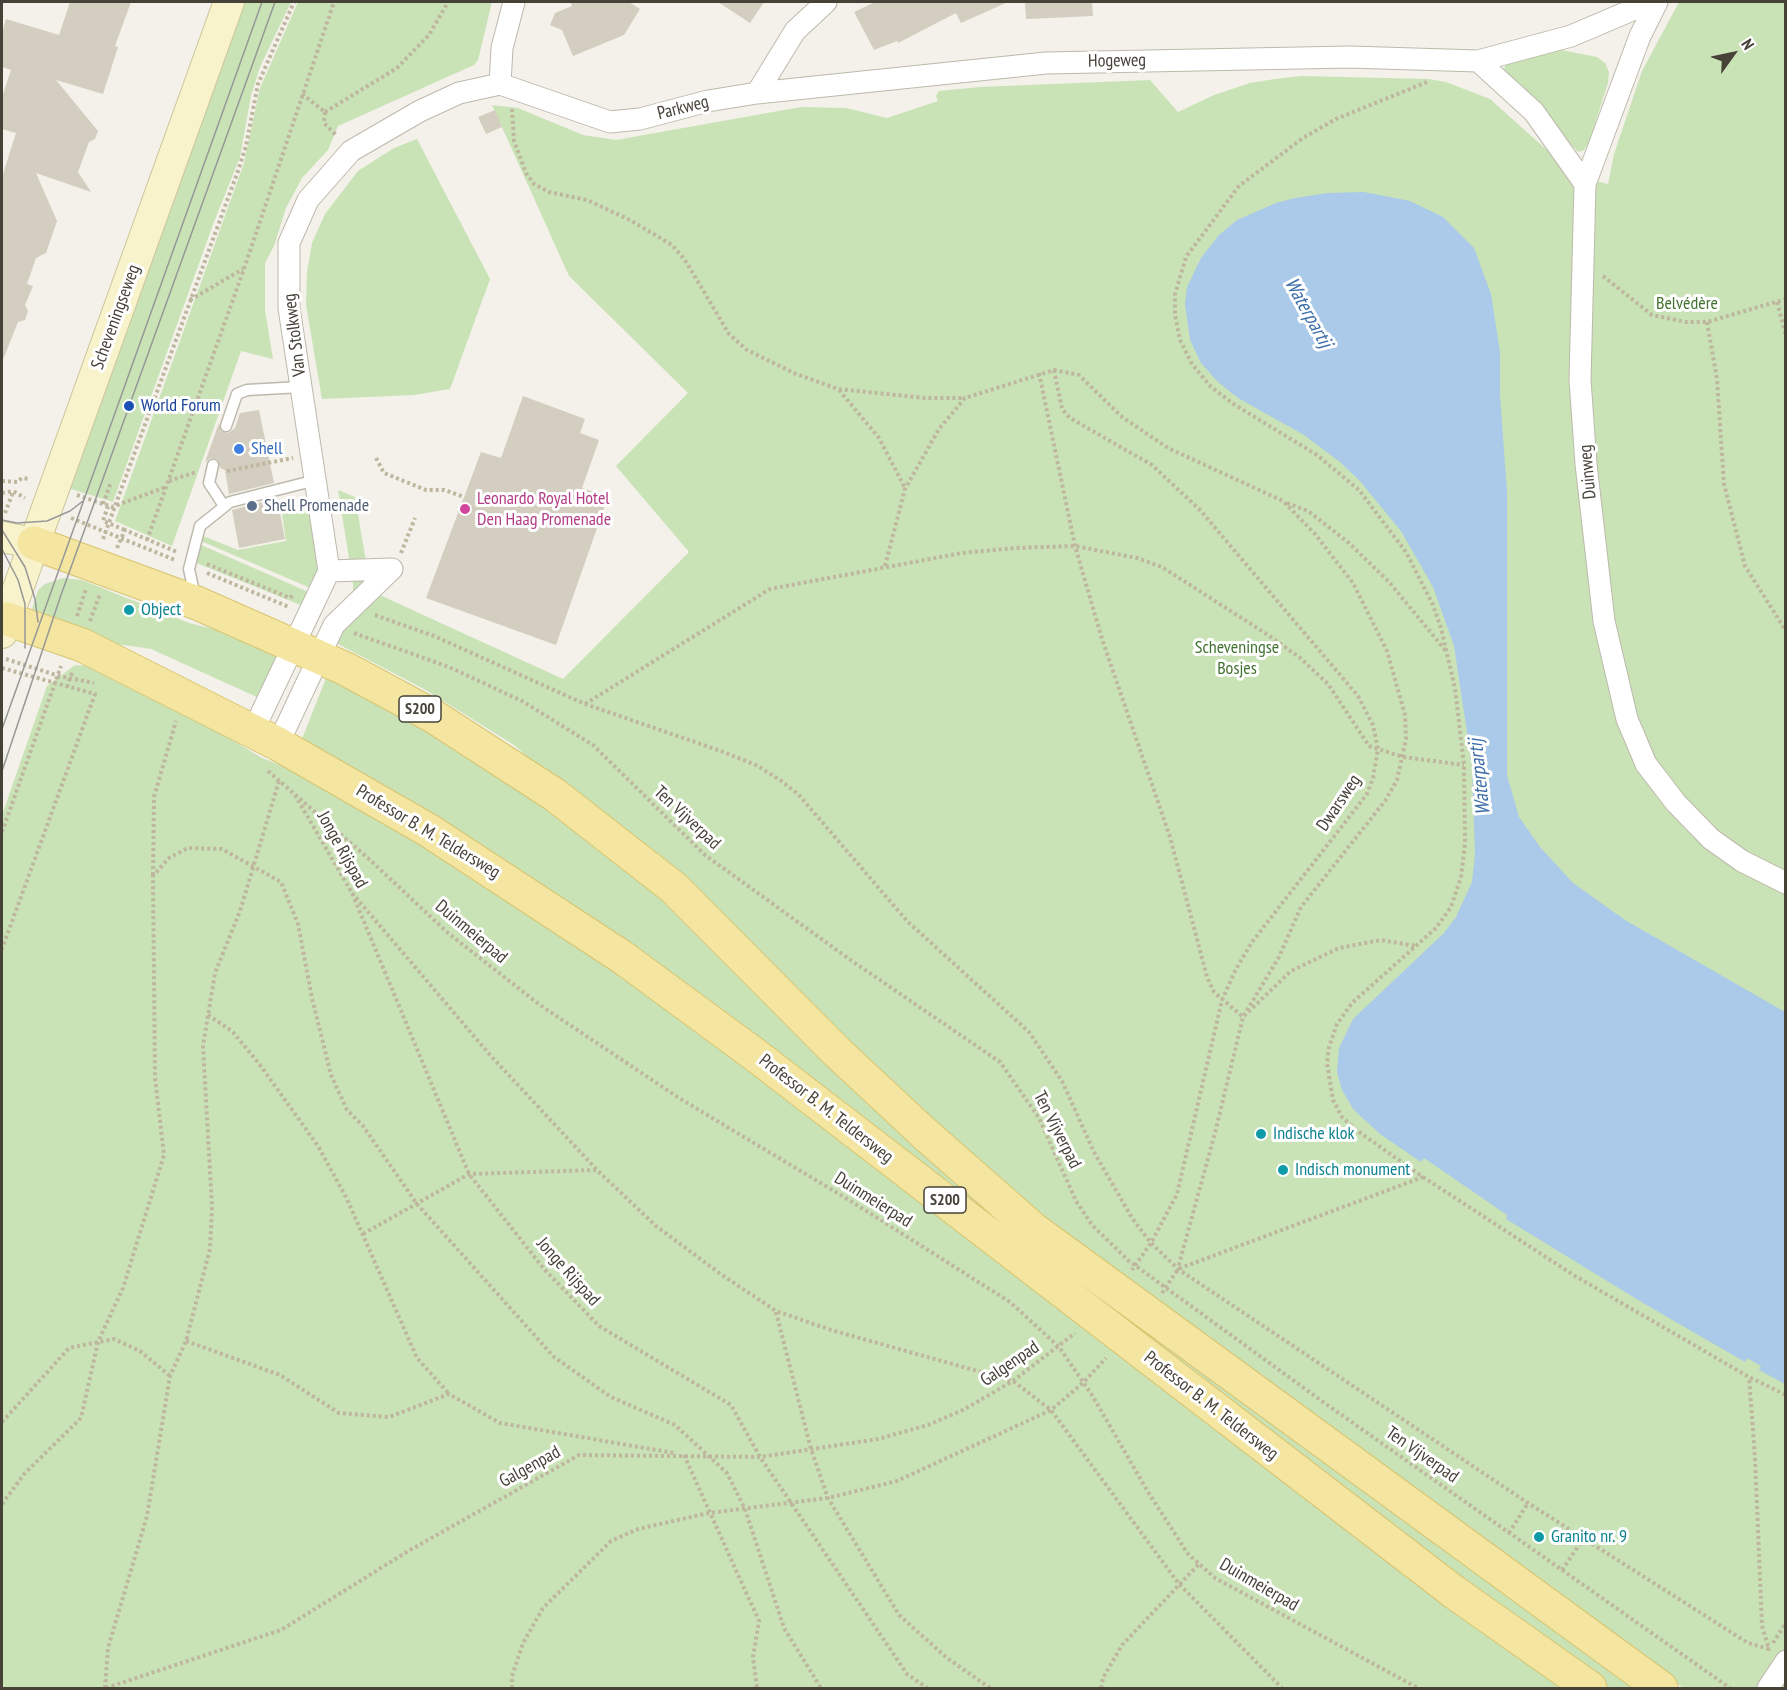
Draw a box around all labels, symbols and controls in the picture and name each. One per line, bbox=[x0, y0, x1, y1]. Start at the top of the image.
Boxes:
north arrow bbox=[1703, 24, 1763, 84]
text: N bbox=[1737, 35, 1759, 53]
street label: Hogeweg bbox=[1088, 50, 1146, 72]
street label: Parkweg bbox=[655, 91, 711, 125]
street label: Scheveningseweg bbox=[87, 262, 145, 372]
water label: Waterpartij bbox=[1279, 274, 1337, 352]
street label: Van Stolkweg bbox=[279, 292, 311, 378]
park label: Belvédère bbox=[1656, 293, 1718, 315]
place label: World Forum bbox=[141, 395, 221, 417]
marker: World Forum bbox=[122, 399, 136, 413]
place label: Shell bbox=[251, 438, 282, 460]
marker: Shell bbox=[232, 442, 246, 456]
street label: Duinweg bbox=[1575, 444, 1601, 500]
place label: Leonardo Royal Hotel Den Haag Promenade bbox=[477, 488, 611, 530]
place label: Shell Promenade bbox=[264, 495, 369, 517]
marker: Shell Promenade bbox=[245, 499, 259, 513]
marker: Leonardo Royal Hotel Den Haag Promenade bbox=[458, 502, 472, 516]
place label: Object bbox=[141, 599, 181, 621]
marker: Object bbox=[122, 603, 136, 617]
park label: Scheveningse Bosjes bbox=[1195, 637, 1279, 680]
road number: S200 bbox=[399, 696, 441, 722]
water label: Waterpartij bbox=[1464, 738, 1496, 816]
street label: Dwarsweg bbox=[1312, 771, 1366, 835]
street label: Professor B. M. Teldersweg bbox=[352, 780, 504, 884]
street label: Ten Vijverpad bbox=[649, 782, 725, 854]
street label: Jonge Rijspad bbox=[312, 808, 372, 892]
street label: Duinmeierpad bbox=[431, 896, 511, 968]
street label: Professor B. M. Teldersweg bbox=[755, 1050, 897, 1168]
street label: Ten Vijverpad bbox=[1028, 1088, 1086, 1172]
place label: Indische klok bbox=[1273, 1123, 1354, 1145]
marker: Indische klok bbox=[1254, 1127, 1268, 1141]
place label: Indisch monument bbox=[1295, 1159, 1410, 1181]
marker: Indisch monument bbox=[1276, 1163, 1290, 1177]
street label: Duinmeierpad bbox=[830, 1168, 916, 1232]
road number: S200 bbox=[924, 1187, 966, 1213]
street label: Jonge Rijspad bbox=[532, 1233, 604, 1311]
street label: Galgenpad bbox=[977, 1337, 1043, 1391]
street label: Professor B. M. Teldersweg bbox=[1140, 1347, 1282, 1465]
street label: Ten Vijverpad bbox=[1382, 1422, 1462, 1488]
street label: Galgenpad bbox=[496, 1442, 564, 1492]
place label: Granito nr. 9 bbox=[1551, 1526, 1627, 1548]
marker: Granito nr. 9 bbox=[1532, 1530, 1546, 1544]
street label: Duinmeierpad bbox=[1216, 1554, 1302, 1616]

